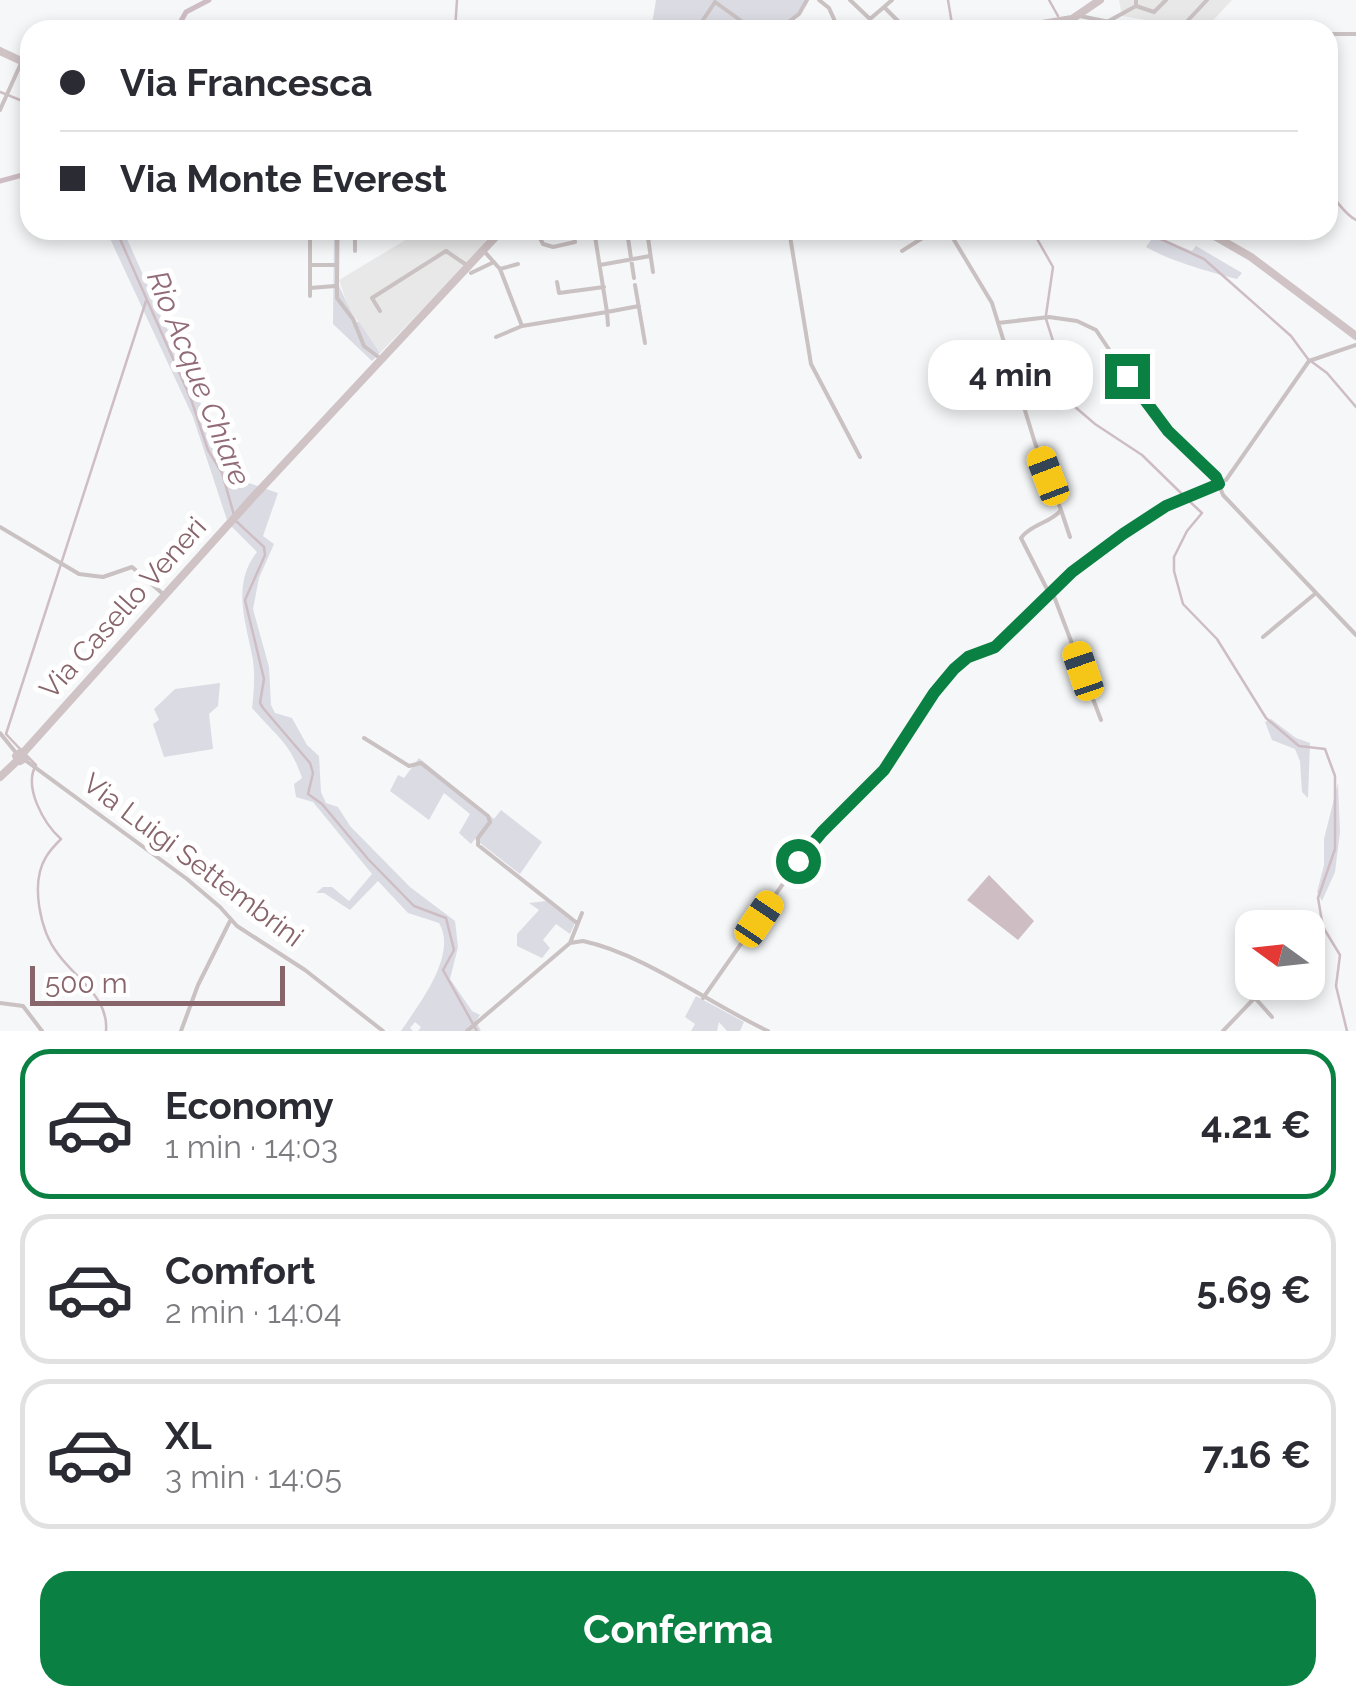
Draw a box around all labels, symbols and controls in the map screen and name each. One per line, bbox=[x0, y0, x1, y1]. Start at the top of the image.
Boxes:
text: Via Francesca bbox=[120, 60, 373, 105]
text: Via Monte Everest bbox=[120, 156, 447, 201]
water label: Rio Acque Chiare bbox=[140, 265, 258, 491]
callout: 4 min bbox=[927, 341, 1092, 411]
route end bbox=[1105, 354, 1150, 399]
text: 4 min bbox=[969, 356, 1052, 393]
car bbox=[1023, 443, 1073, 509]
street label: Via Casello Veneri bbox=[33, 511, 213, 705]
car bbox=[1059, 638, 1107, 704]
street label: Via Luigi Settembrini bbox=[77, 767, 309, 953]
route start bbox=[776, 839, 821, 884]
car bbox=[730, 886, 788, 952]
north arrow bbox=[1235, 910, 1325, 1000]
map controls bbox=[1235, 910, 1325, 1000]
scale bar bbox=[30, 961, 285, 1006]
text: 500 m bbox=[45, 967, 127, 1000]
icon: car bbox=[45, 1079, 135, 1169]
text: Economy bbox=[165, 1083, 334, 1128]
text: 4.21 € bbox=[1201, 1102, 1311, 1147]
text: 1 min · 14:03 bbox=[165, 1128, 338, 1165]
icon: car bbox=[45, 1244, 135, 1334]
text: Comfort bbox=[165, 1248, 315, 1293]
text: 5.69 € bbox=[1197, 1267, 1311, 1312]
text: 2 min · 14:04 bbox=[165, 1293, 341, 1330]
icon: car bbox=[45, 1409, 135, 1499]
text: XL bbox=[165, 1413, 212, 1458]
text: 7.16 € bbox=[1202, 1432, 1311, 1477]
text: 3 min · 14:05 bbox=[165, 1458, 342, 1495]
button: Conferma bbox=[40, 1571, 1316, 1686]

